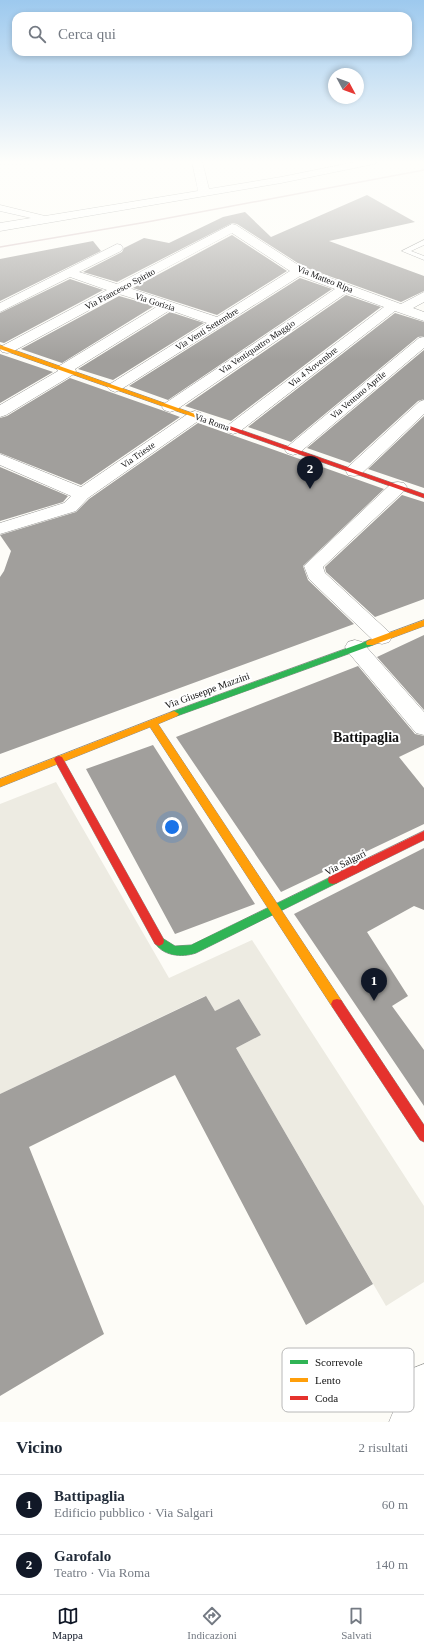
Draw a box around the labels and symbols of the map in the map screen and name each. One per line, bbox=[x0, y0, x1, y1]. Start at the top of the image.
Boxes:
north arrow bbox=[328, 68, 364, 104]
street label: Via Matteo Ripa bbox=[296, 263, 354, 295]
street label: Via Francesco Spirito bbox=[83, 266, 157, 312]
street label: Via Gorizia bbox=[134, 291, 176, 313]
street label: Via Venti Settembre bbox=[174, 306, 240, 352]
street label: Via Ventiquattro Maggio bbox=[217, 318, 297, 376]
street label: Via 4 Novembre bbox=[286, 345, 340, 389]
street label: Via Ventuno Aprile bbox=[328, 369, 388, 421]
street label: Via Roma bbox=[193, 411, 231, 433]
street label: Via Trieste bbox=[119, 440, 157, 470]
pin: 2 bbox=[297, 456, 323, 489]
street label: Via Giuseppe Mazzini bbox=[163, 670, 251, 711]
district label: Battipaglia bbox=[333, 730, 399, 745]
your location bbox=[162, 817, 182, 837]
street label: Via Salgari bbox=[323, 847, 368, 877]
pin: 1 bbox=[361, 968, 387, 1001]
legend bbox=[282, 1348, 414, 1412]
text: Scorrevole bbox=[315, 1356, 363, 1368]
text: Lento bbox=[315, 1374, 341, 1386]
text: Coda bbox=[315, 1392, 338, 1404]

